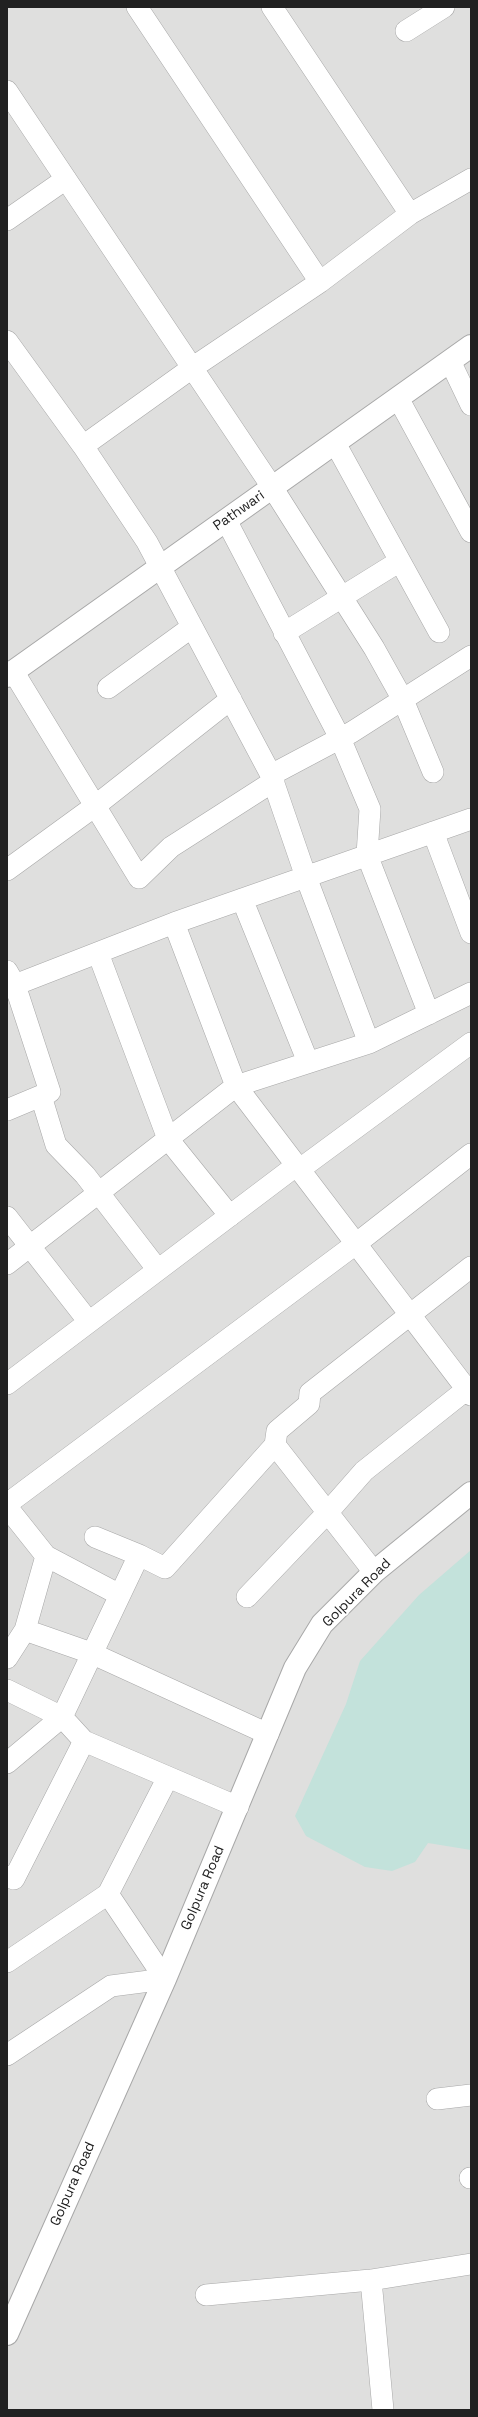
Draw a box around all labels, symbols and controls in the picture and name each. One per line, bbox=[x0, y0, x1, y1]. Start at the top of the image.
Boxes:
street label: Pathwari bbox=[210, 487, 268, 535]
street label: Golpura Road bbox=[319, 1555, 395, 1631]
street label: Golpura Road bbox=[178, 1843, 228, 1933]
street label: Golpura Road bbox=[47, 2139, 99, 2229]

